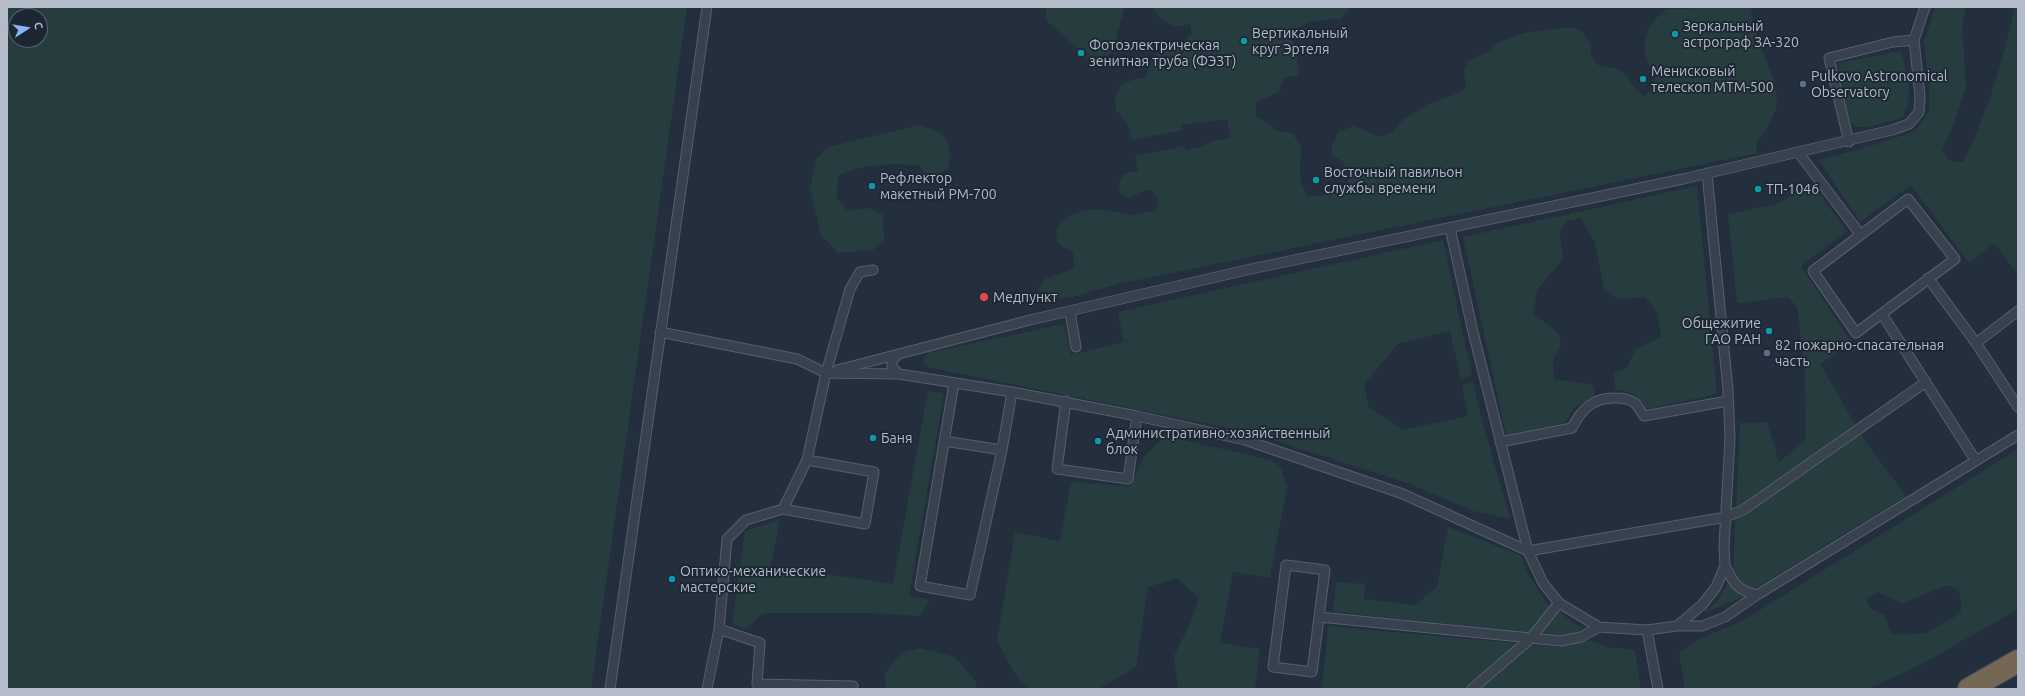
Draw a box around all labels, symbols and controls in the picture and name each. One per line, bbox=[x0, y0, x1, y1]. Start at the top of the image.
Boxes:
north arrow bbox=[8, 8, 48, 48]
place label: Зеркальный астрограф ЗА-320 bbox=[1683, 18, 1799, 50]
text: С bbox=[32, 21, 45, 30]
place label: Вертикальный круг Эртеля bbox=[1252, 25, 1348, 58]
marker: Зеркальный астрограф ЗА-320 bbox=[1670, 29, 1680, 39]
marker: Вертикальный круг Эртеля bbox=[1239, 36, 1249, 46]
place label: Фотоэлектрическая зенитная труба (ФЭЗТ) bbox=[1089, 37, 1236, 70]
marker: Фотоэлектрическая зенитная труба (ФЭЗТ) bbox=[1076, 48, 1086, 58]
place label: Менисковый телескоп МТМ-500 bbox=[1651, 63, 1774, 96]
place label: Pulkovo Astronomical Observatory bbox=[1811, 68, 1948, 100]
marker: Менисковый телескоп МТМ-500 bbox=[1638, 74, 1648, 84]
marker: Pulkovo Astronomical Observatory bbox=[1798, 79, 1808, 89]
place label: Восточный павильон службы времени bbox=[1324, 164, 1463, 196]
place label: Рефлектор макетный РМ-700 bbox=[880, 170, 997, 202]
marker: Восточный павильон службы времени bbox=[1311, 175, 1321, 185]
marker: Рефлектор макетный РМ-700 bbox=[867, 181, 877, 191]
place label: ТП-1046 bbox=[1766, 181, 1819, 197]
marker: ТП-1046 bbox=[1753, 184, 1763, 194]
place label: Медпункт bbox=[993, 289, 1058, 305]
marker: Медпункт bbox=[978, 291, 990, 303]
place label: Общежитие ГАО РАН bbox=[1682, 315, 1761, 348]
marker: Общежитие ГАО РАН bbox=[1764, 326, 1774, 336]
place label: 82 пожарно-спасательная часть bbox=[1775, 337, 1944, 370]
marker: 82 пожарно-спасательная часть bbox=[1762, 348, 1772, 358]
place label: Административно-хозяйственный блок bbox=[1106, 425, 1331, 458]
place label: Баня bbox=[881, 430, 913, 446]
marker: Баня bbox=[868, 433, 878, 443]
marker: Административно-хозяйственный блок bbox=[1093, 436, 1103, 446]
place label: Оптико-механические мастерские bbox=[680, 563, 826, 596]
marker: Оптико-механические мастерские bbox=[667, 574, 677, 584]

